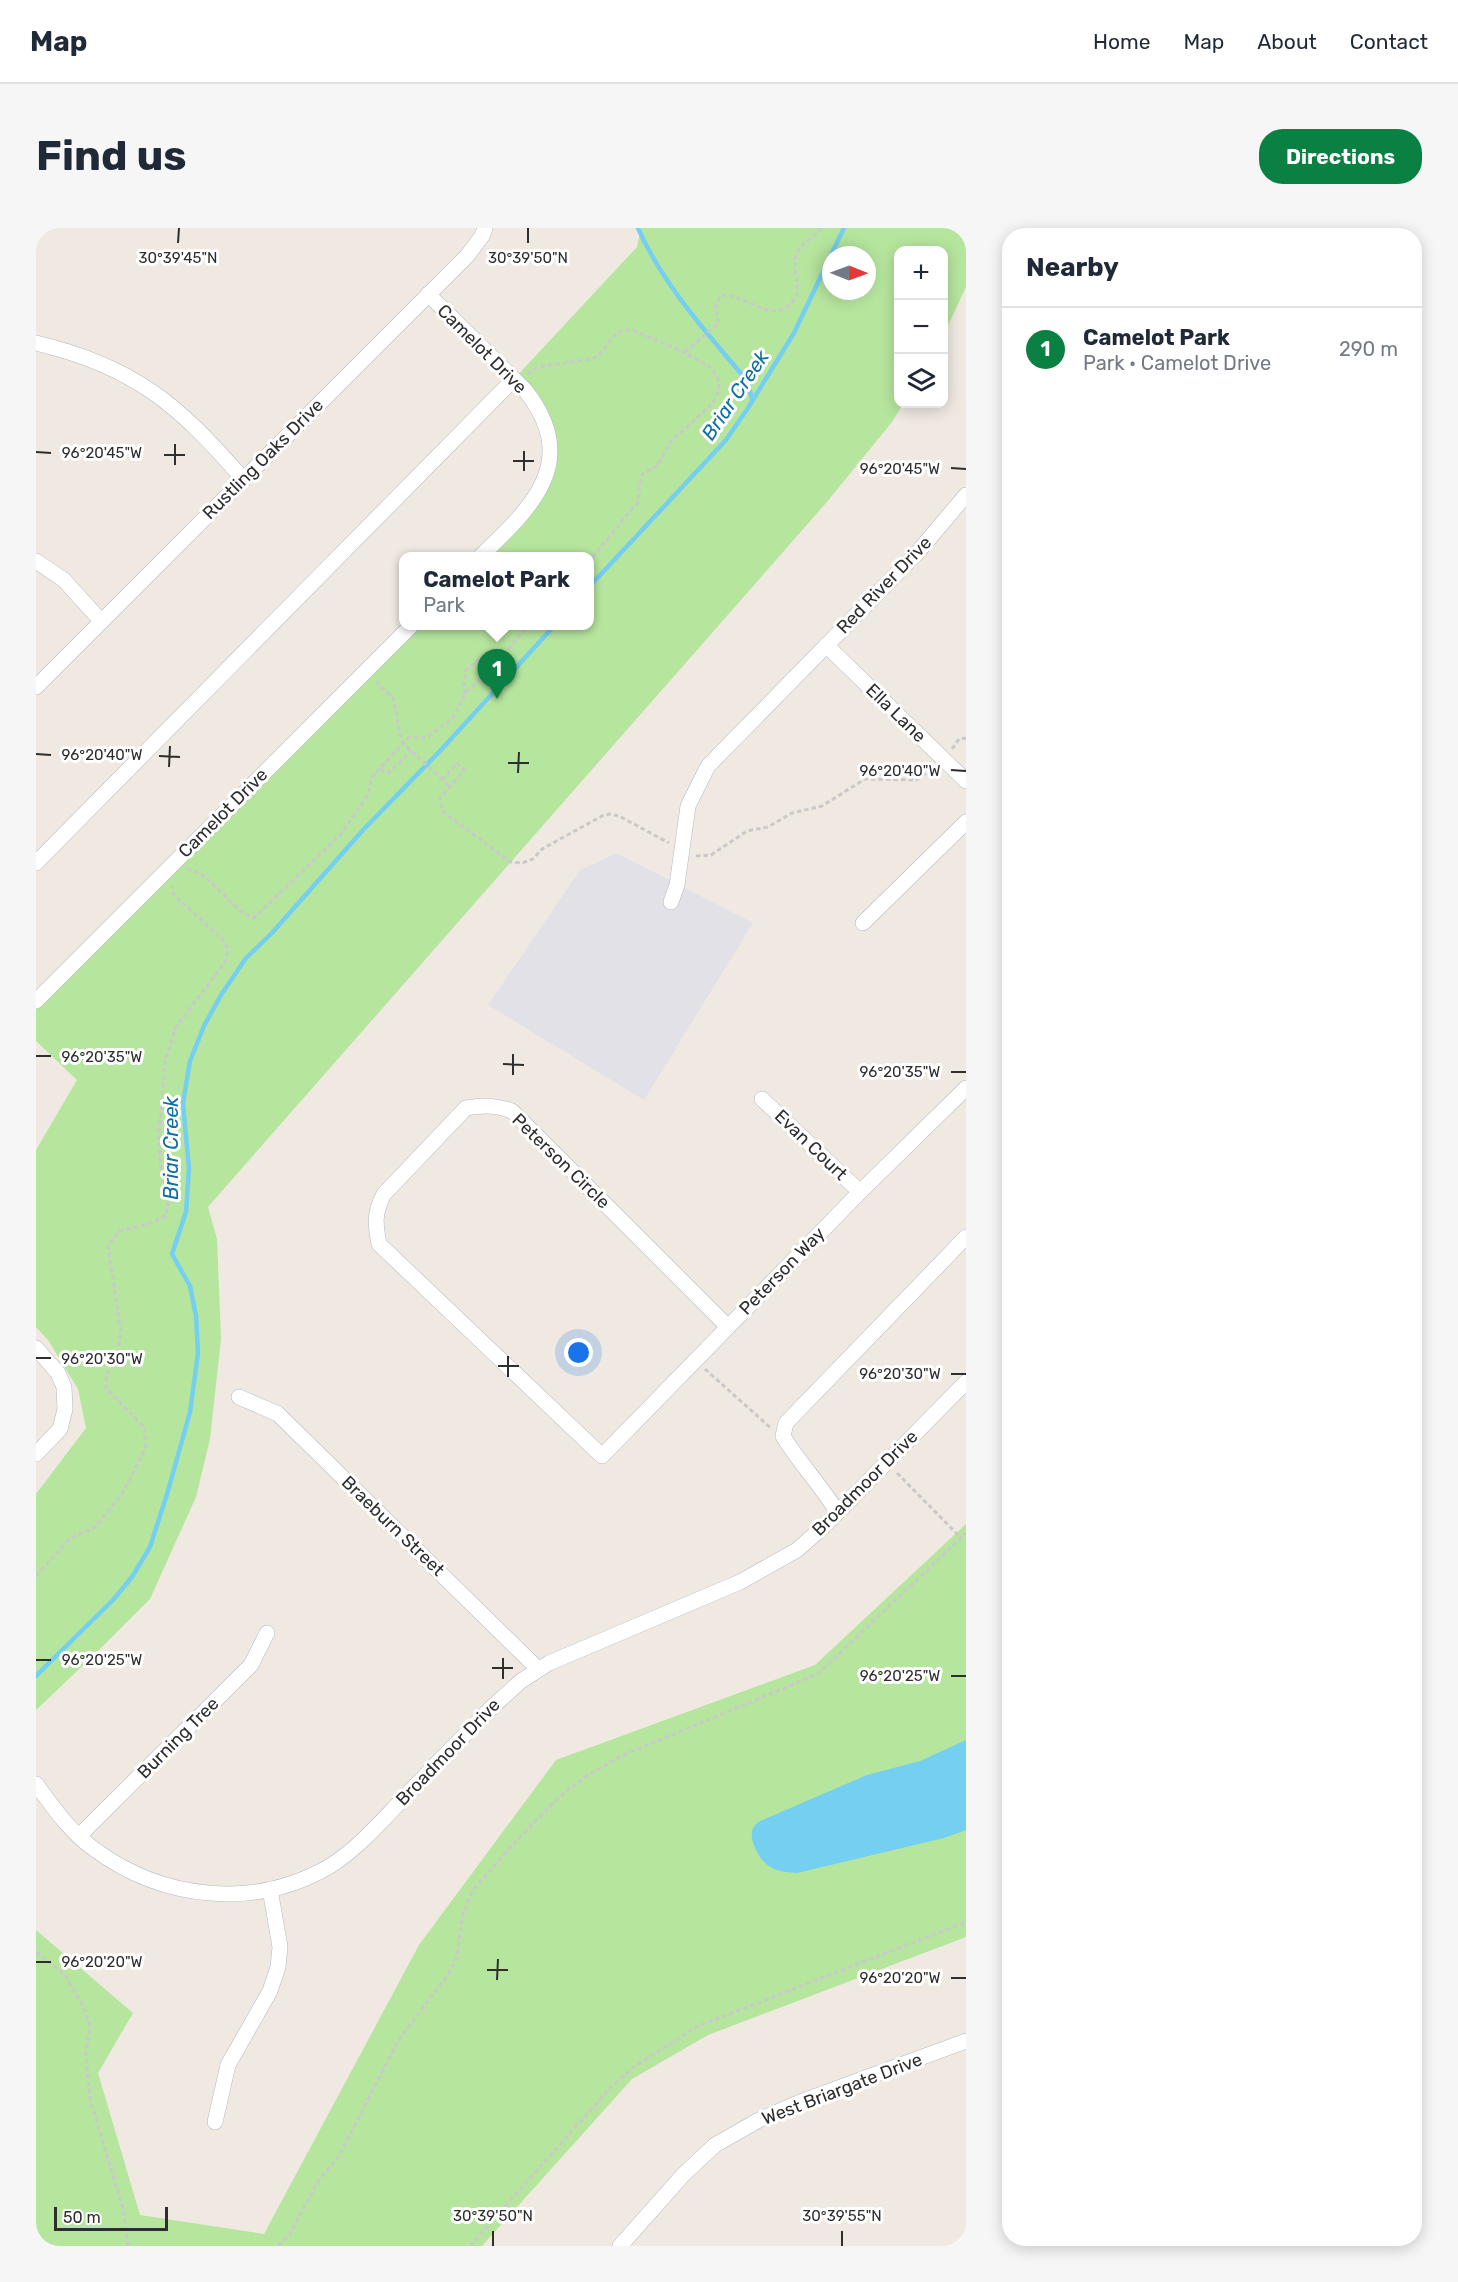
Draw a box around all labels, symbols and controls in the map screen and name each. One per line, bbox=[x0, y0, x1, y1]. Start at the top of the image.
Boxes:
text: Map bbox=[30, 25, 87, 58]
text: Home bbox=[1093, 29, 1150, 54]
text: Map bbox=[1183, 29, 1224, 54]
text: About bbox=[1257, 29, 1317, 54]
text: Contact bbox=[1350, 29, 1428, 54]
button: Directions bbox=[1259, 129, 1422, 184]
text: Find us bbox=[36, 131, 187, 181]
north arrow bbox=[822, 246, 876, 300]
map controls bbox=[894, 246, 948, 408]
button: + bbox=[894, 246, 948, 300]
text: 30°39'45"N bbox=[138, 249, 218, 267]
text: 30°39'50"N bbox=[488, 249, 568, 267]
text: Nearby bbox=[1026, 252, 1119, 283]
street label: Camelot Drive bbox=[433, 300, 531, 398]
button: − bbox=[894, 300, 948, 354]
text: Camelot Park bbox=[1083, 324, 1230, 351]
text: 1 bbox=[1041, 337, 1050, 361]
text: 290 m bbox=[1339, 337, 1398, 361]
water label: Briar Creek bbox=[696, 345, 774, 445]
text: Park · Camelot Drive bbox=[1083, 351, 1271, 375]
button: layers bbox=[894, 354, 948, 408]
street label: Rustling Oaks Drive bbox=[198, 394, 328, 524]
text: 96°20'45"W bbox=[62, 444, 142, 462]
text: 96°20'45"W bbox=[860, 460, 940, 478]
street label: Red River Drive bbox=[832, 532, 936, 638]
popup bbox=[399, 552, 594, 630]
text: Camelot Park bbox=[423, 566, 570, 593]
text: Park bbox=[423, 593, 465, 617]
pin: 1 bbox=[478, 650, 516, 699]
street label: Ella Lane bbox=[861, 679, 931, 747]
text: 96°20'40"W bbox=[62, 746, 142, 764]
text: 96°20'40"W bbox=[860, 762, 940, 780]
street label: Camelot Drive bbox=[174, 764, 272, 862]
text: 96°20'35"W bbox=[62, 1048, 142, 1066]
text: 96°20'35"W bbox=[860, 1063, 940, 1081]
water label: Briar Creek bbox=[159, 1096, 183, 1200]
street label: Evan Court bbox=[770, 1105, 852, 1185]
street label: Peterson Circle bbox=[507, 1109, 615, 1213]
street label: Peterson Way bbox=[735, 1222, 829, 1320]
your location bbox=[564, 1338, 593, 1367]
text: 96°20'30"W bbox=[61, 1350, 143, 1368]
text: 96°20'30"W bbox=[859, 1365, 941, 1383]
street label: Broadmoor Drive bbox=[808, 1426, 922, 1540]
street label: Braeburn Street bbox=[337, 1471, 449, 1581]
text: 96°20'25"W bbox=[62, 1651, 142, 1669]
text: 96°20'25"W bbox=[860, 1667, 940, 1685]
street label: Burning Tree bbox=[133, 1693, 223, 1783]
street label: Broadmoor Drive bbox=[391, 1694, 505, 1810]
text: 96°20'20"W bbox=[61, 1953, 143, 1971]
text: 96°20'20"W bbox=[859, 1969, 941, 1987]
street label: West Briargate Drive bbox=[759, 2048, 925, 2130]
scale bar bbox=[54, 2204, 168, 2232]
text: 30°39'50"N bbox=[453, 2207, 533, 2225]
text: 30°39'55"N bbox=[802, 2207, 882, 2225]
text: 50 m bbox=[63, 2208, 101, 2227]

